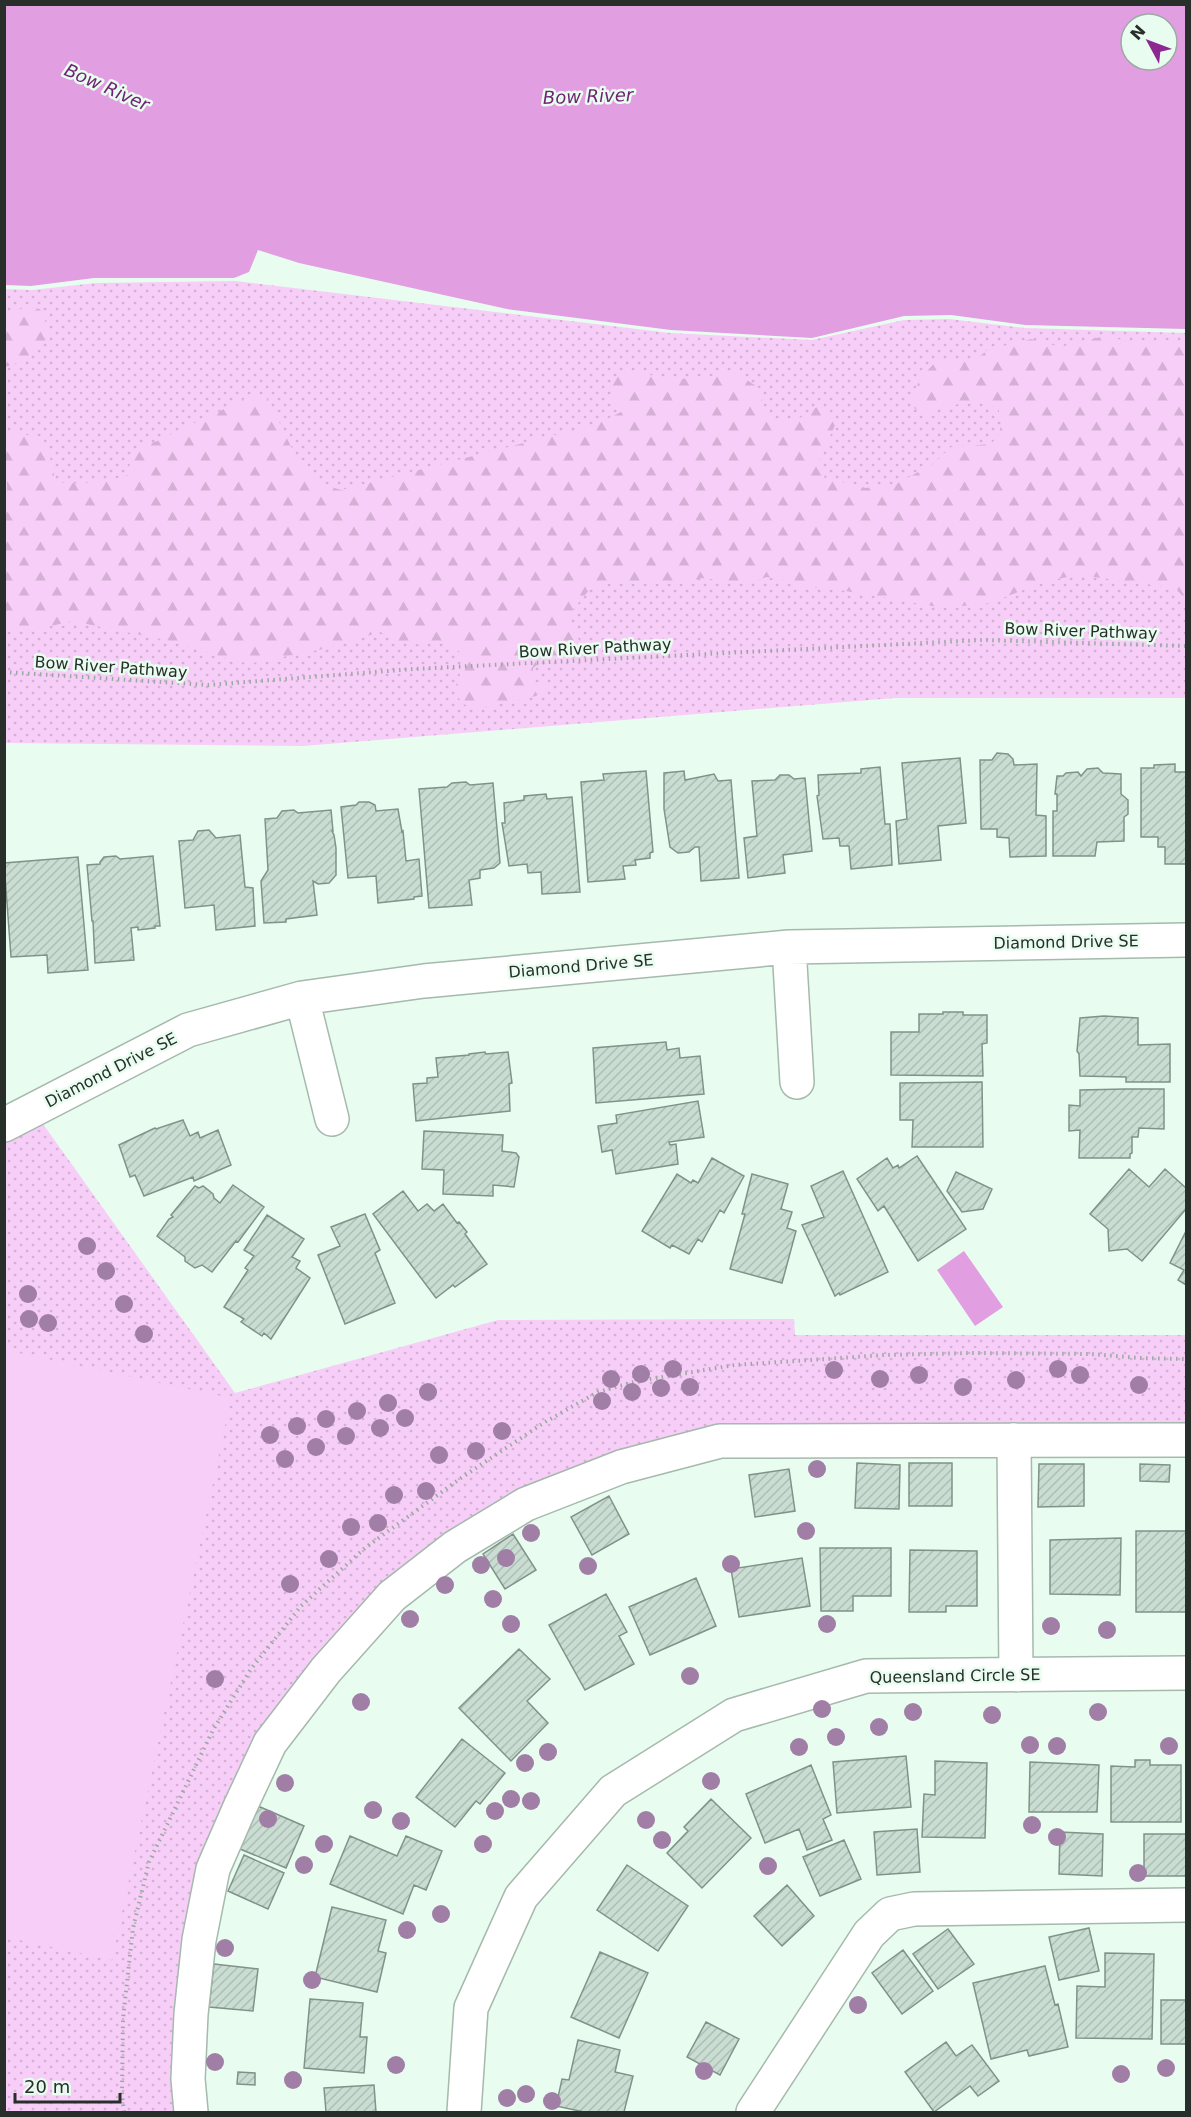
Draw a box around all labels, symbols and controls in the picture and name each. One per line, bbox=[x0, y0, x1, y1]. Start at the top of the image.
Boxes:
north arrow bbox=[1119, 12, 1179, 72]
text: N bbox=[1126, 21, 1150, 44]
water label: Bow River bbox=[61, 59, 154, 116]
water label: Bow River bbox=[542, 84, 635, 108]
street label: Bow River Pathway bbox=[1004, 619, 1158, 643]
street label: Bow River Pathway bbox=[518, 635, 672, 661]
street label: Bow River Pathway bbox=[34, 652, 188, 682]
street label: Diamond Drive SE bbox=[993, 931, 1139, 953]
street label: Diamond Drive SE bbox=[508, 950, 654, 982]
street label: Diamond Drive SE bbox=[42, 1029, 180, 1111]
street label: Queensland Circle SE bbox=[869, 1665, 1041, 1687]
scale bar bbox=[15, 2066, 120, 2104]
text: 20 m bbox=[24, 2076, 70, 2097]

